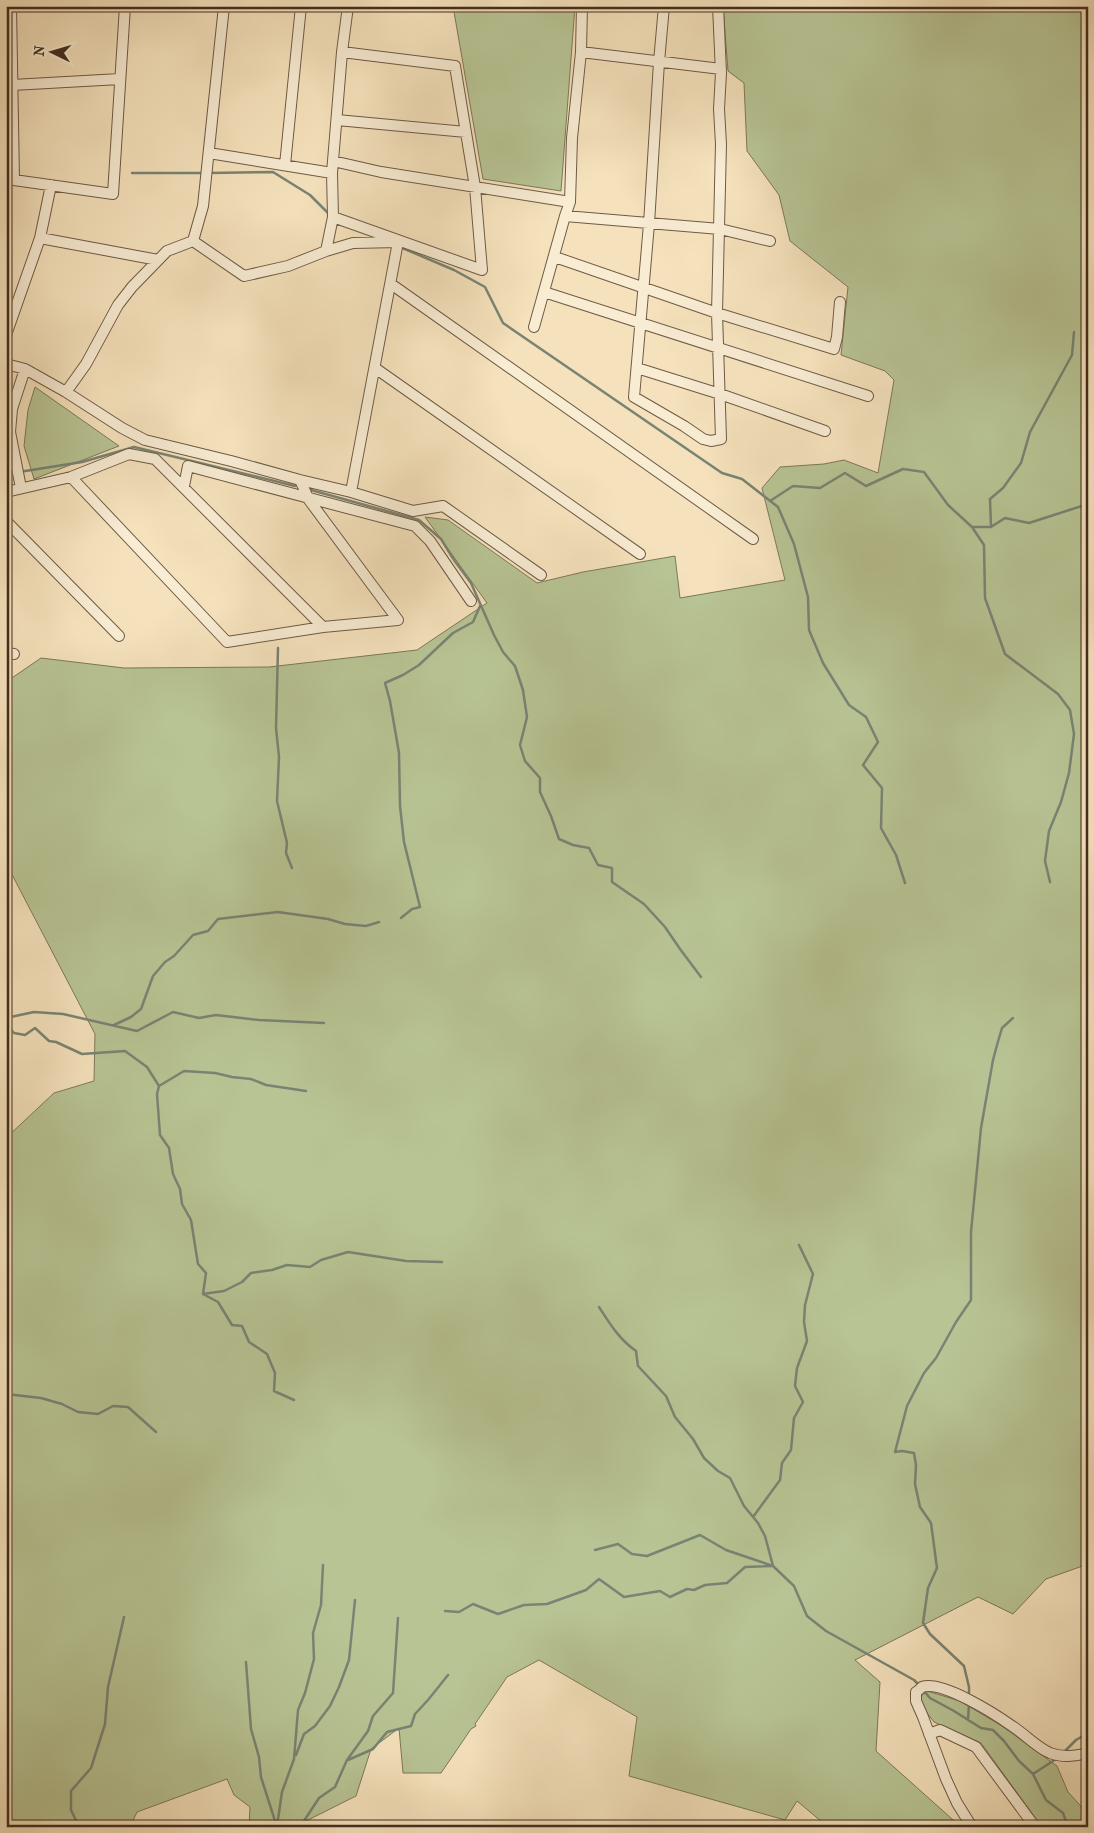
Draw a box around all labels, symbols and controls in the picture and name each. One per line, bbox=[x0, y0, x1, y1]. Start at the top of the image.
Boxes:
north arrow bbox=[28, 28, 78, 78]
text: N bbox=[31, 45, 49, 57]

